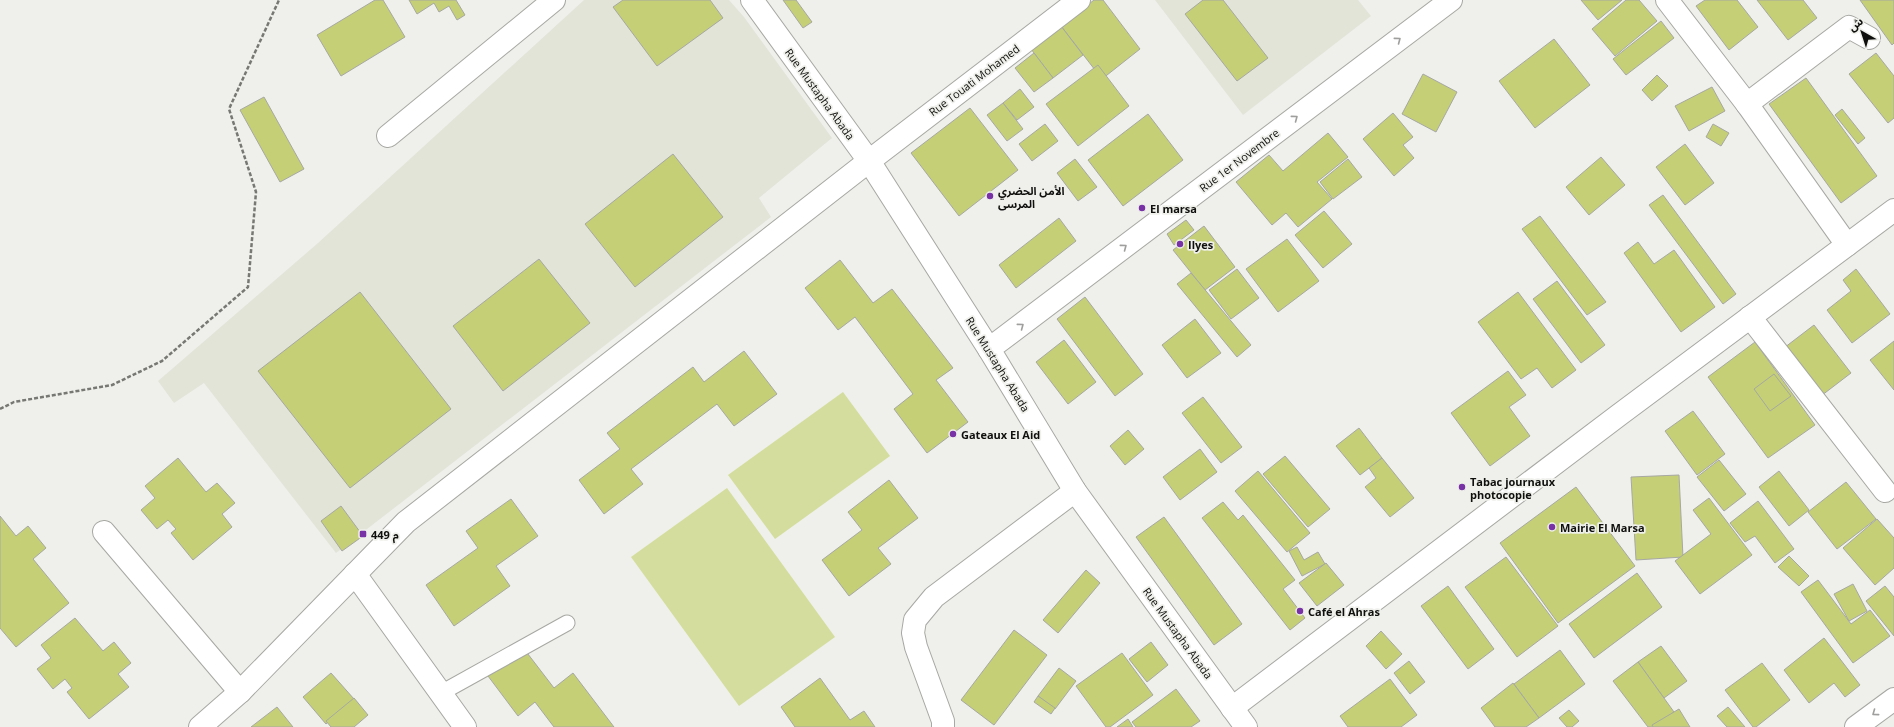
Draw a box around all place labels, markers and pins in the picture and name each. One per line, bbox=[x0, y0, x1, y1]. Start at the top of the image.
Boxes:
place label: الأمن الحضري المرسى bbox=[998, 183, 1065, 211]
marker: الأمن الحضري المرسى bbox=[985, 191, 995, 201]
place label: El marsa bbox=[1150, 201, 1197, 216]
marker: El marsa bbox=[1137, 203, 1147, 213]
place label: Ilyes bbox=[1188, 237, 1214, 252]
marker: Ilyes bbox=[1175, 239, 1185, 249]
place label: Gateaux El Aid bbox=[961, 427, 1040, 442]
marker: Gateaux El Aid bbox=[948, 429, 958, 439]
place label: Tabac journaux photocopie bbox=[1470, 474, 1556, 502]
marker: Tabac journaux photocopie bbox=[1457, 482, 1467, 492]
place label: Mairie El Marsa bbox=[1560, 520, 1645, 535]
marker: Mairie El Marsa bbox=[1547, 522, 1557, 532]
place label: م 449 bbox=[371, 527, 399, 544]
marker: م 449 bbox=[358, 529, 368, 539]
place label: Café el Ahras bbox=[1308, 604, 1380, 619]
marker: Café el Ahras bbox=[1295, 606, 1305, 616]

